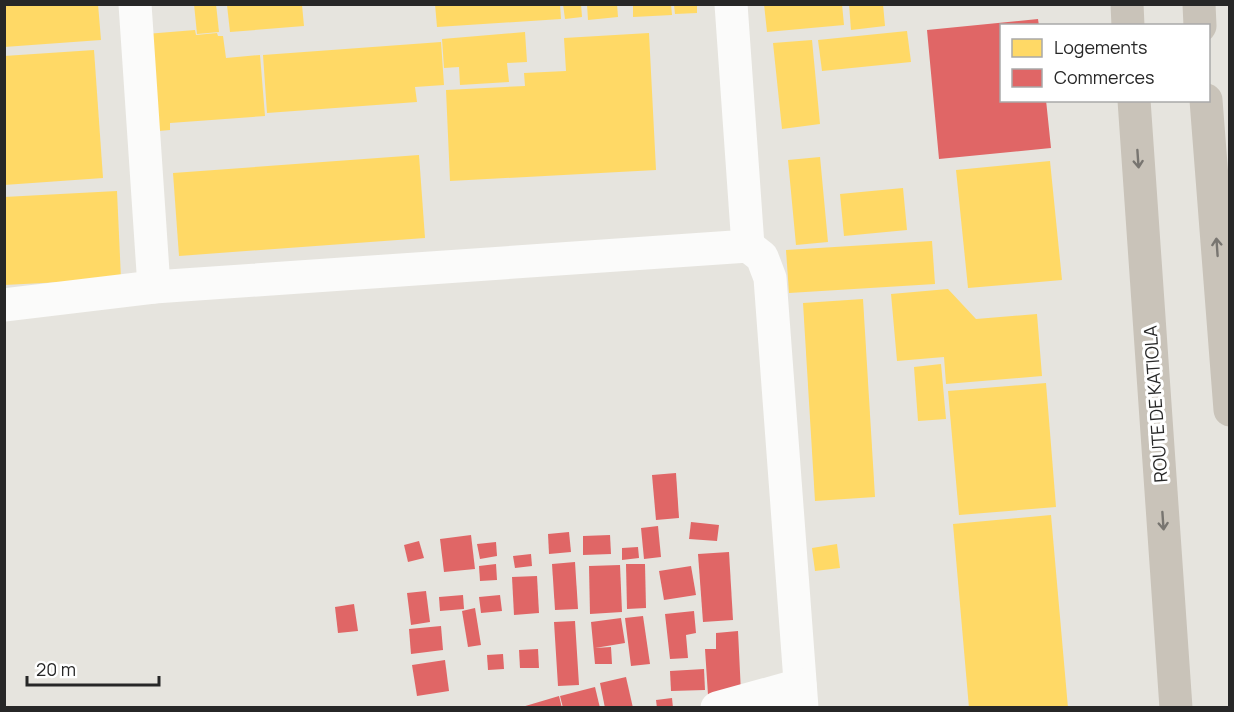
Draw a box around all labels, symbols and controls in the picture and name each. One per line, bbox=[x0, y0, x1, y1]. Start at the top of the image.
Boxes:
legend bbox=[1000, 24, 1210, 102]
text: Logements bbox=[1054, 35, 1148, 59]
text: Commerces bbox=[1054, 65, 1155, 89]
one-way arrow bbox=[1132, 148, 1143, 168]
one-way arrow bbox=[1211, 237, 1222, 257]
street label: ROUTE DE KATIOLA bbox=[1138, 324, 1172, 483]
one-way arrow bbox=[1158, 510, 1169, 530]
scale bar bbox=[27, 649, 159, 687]
text: 20 m bbox=[36, 657, 76, 681]

